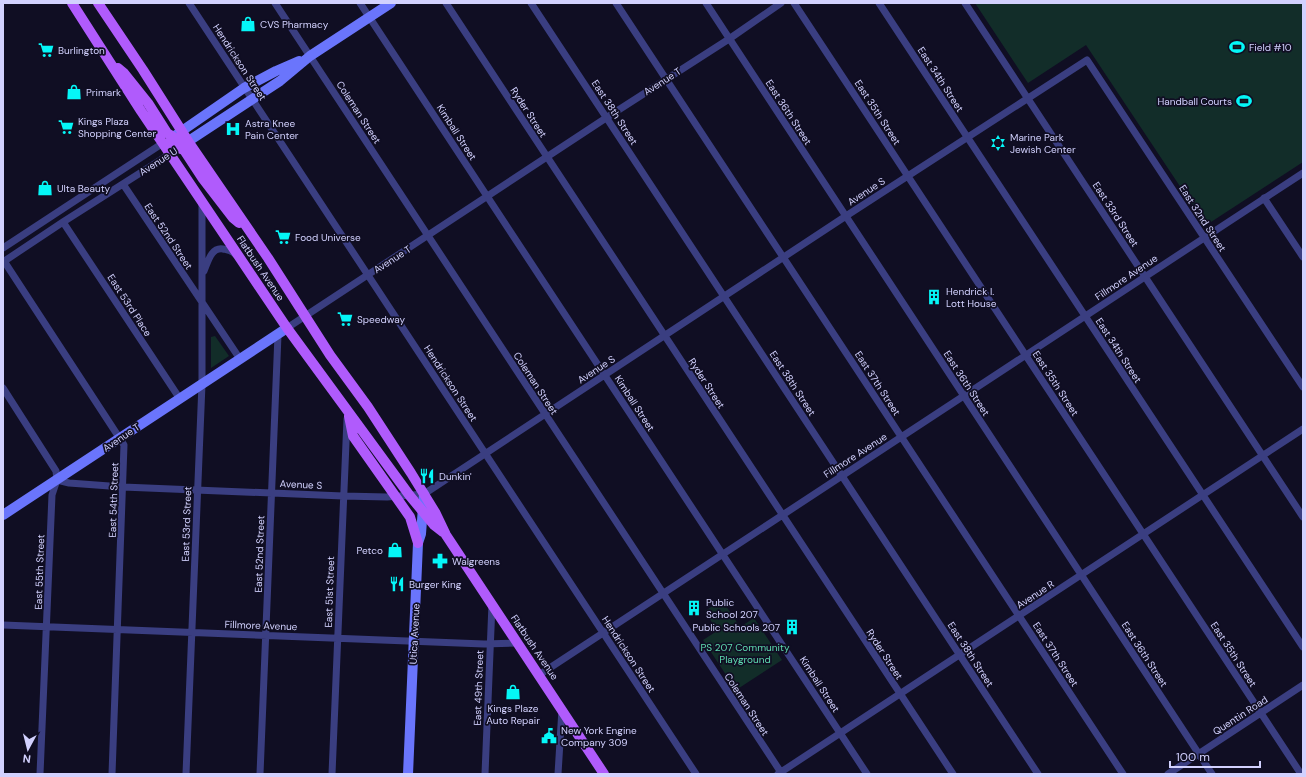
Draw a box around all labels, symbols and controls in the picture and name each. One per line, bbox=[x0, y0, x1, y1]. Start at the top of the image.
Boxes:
shop icon: CVS Pharmacy bbox=[239, 15, 257, 33]
place label: CVS Pharmacy bbox=[260, 18, 329, 31]
street label: Hendrickson Street bbox=[210, 22, 269, 103]
sports icon: Field #10 bbox=[1228, 38, 1246, 56]
supermarket icon: Burlington bbox=[37, 41, 55, 59]
place label: Field #10 bbox=[1249, 41, 1292, 54]
place label: Burlington bbox=[58, 44, 105, 57]
street label: East 34th Street bbox=[915, 44, 967, 114]
street label: Avenue T bbox=[641, 64, 684, 98]
street label: East 38th Street bbox=[589, 77, 641, 147]
street label: East 36th Street bbox=[763, 77, 815, 147]
street label: East 35th Street bbox=[852, 77, 904, 147]
street label: Coleman Street bbox=[333, 78, 384, 146]
shop icon: Primark bbox=[65, 83, 83, 101]
street label: Ryder Street bbox=[507, 85, 550, 140]
place label: Primark bbox=[86, 86, 121, 99]
sports icon: Handball Courts bbox=[1235, 92, 1253, 110]
place label: Handball Courts bbox=[1157, 95, 1232, 108]
street label: Kimball Street bbox=[434, 102, 480, 163]
place label: Kings Plaza Shopping Center bbox=[78, 115, 156, 140]
place label: Astra Knee Pain Center bbox=[245, 117, 299, 142]
supermarket icon: Kings Plaza Shopping Center bbox=[57, 118, 75, 136]
hospital icon: Astra Knee Pain Center bbox=[224, 120, 242, 138]
place label: Marine Park Jewish Center bbox=[1010, 131, 1076, 156]
synagogue icon: Marine Park Jewish Center bbox=[989, 134, 1007, 152]
street label: Avenue U bbox=[137, 144, 180, 179]
street label: Avenue S bbox=[845, 174, 888, 208]
shop icon: Ulta Beauty bbox=[36, 179, 54, 197]
street label: East 33rd Street bbox=[1090, 179, 1142, 249]
place label: Ulta Beauty bbox=[57, 182, 111, 195]
street label: East 32nd Street bbox=[1176, 182, 1229, 254]
street label: East 52nd Street bbox=[142, 201, 196, 272]
supermarket icon: Food Universe bbox=[274, 228, 292, 246]
place label: Food Universe bbox=[295, 231, 361, 244]
street label: Flatbush Avenue bbox=[234, 233, 287, 304]
street label: Avenue T bbox=[371, 242, 414, 276]
street label: Fillmore Avenue bbox=[1092, 251, 1160, 303]
street label: East 53rd Place bbox=[105, 272, 155, 339]
place label: Hendrick I. Lott House bbox=[946, 285, 997, 310]
building icon: Hendrick I. Lott House bbox=[925, 288, 943, 306]
supermarket icon: Speedway bbox=[336, 310, 354, 328]
place label: Speedway bbox=[357, 313, 405, 326]
street label: East 34th Street bbox=[1093, 315, 1145, 385]
street label: Hendrickson Street bbox=[421, 343, 480, 424]
street label: East 38th Street bbox=[767, 348, 819, 418]
street label: East 36th Street bbox=[941, 348, 993, 418]
street label: East 35th Street bbox=[1030, 348, 1082, 418]
street label: Coleman Street bbox=[510, 349, 561, 417]
street label: East 37th Street bbox=[852, 349, 903, 418]
street label: Avenue S bbox=[575, 352, 618, 386]
street label: Ryder Street bbox=[685, 356, 728, 411]
street label: Kimball Street bbox=[612, 373, 658, 434]
street label: Avenue T bbox=[100, 420, 143, 455]
street label: Fillmore Avenue bbox=[821, 430, 890, 481]
street label: East 54th Street bbox=[106, 462, 121, 538]
restaurant icon: Dunkin' bbox=[418, 467, 436, 485]
place label: Dunkin' bbox=[439, 470, 472, 483]
street label: Avenue S bbox=[279, 477, 323, 492]
street label: East 53rd Street bbox=[179, 486, 194, 562]
street label: East 52nd Street bbox=[252, 515, 267, 593]
street label: East 55th Street bbox=[32, 534, 47, 610]
shop icon: Petco bbox=[386, 541, 404, 559]
place label: Petco bbox=[357, 544, 383, 557]
pharmacy icon: Walgreens bbox=[431, 552, 449, 570]
place label: Walgreens bbox=[452, 555, 500, 568]
street label: East 51st Street bbox=[322, 556, 337, 628]
restaurant icon: Burger King bbox=[388, 575, 406, 593]
street label: Avenue R bbox=[1014, 577, 1057, 611]
place label: Burger King bbox=[409, 578, 462, 591]
place label: Public School 207 bbox=[706, 596, 758, 621]
building icon: Public School 207 bbox=[685, 599, 703, 617]
street label: Utica Avenue bbox=[406, 603, 423, 665]
street label: Flatbush Avenue bbox=[508, 612, 561, 683]
street label: Hendrickson Street bbox=[599, 614, 658, 695]
street label: Fillmore Avenue bbox=[224, 618, 298, 633]
building icon: Public Schools 207 bbox=[783, 618, 801, 636]
street label: East 38th Street bbox=[945, 619, 997, 689]
street label: East 36th Street bbox=[1119, 619, 1171, 689]
street label: East 35th Street bbox=[1208, 619, 1260, 689]
street label: East 37th Street bbox=[1030, 620, 1081, 689]
place label: Public Schools 207 bbox=[692, 621, 780, 634]
street label: Ryder Street bbox=[863, 627, 906, 682]
park label: PS 207 Community Playground bbox=[701, 641, 790, 666]
street label: East 49th Street bbox=[471, 650, 486, 726]
street label: Kimball Street bbox=[797, 654, 843, 715]
street label: Coleman Street bbox=[721, 670, 772, 738]
shop icon: Kings Plaze Auto Repair bbox=[504, 683, 522, 701]
street label: Quentin Road bbox=[1210, 693, 1270, 738]
place label: Kings Plaze Auto Repair bbox=[486, 702, 540, 727]
place label: New York Engine Company 309 bbox=[561, 724, 637, 749]
public building icon: New York Engine Company 309 bbox=[540, 727, 558, 745]
north arrow bbox=[8, 729, 48, 769]
scale bar bbox=[1170, 743, 1260, 769]
text: 100 m bbox=[1176, 749, 1210, 765]
text: N bbox=[22, 751, 32, 766]

